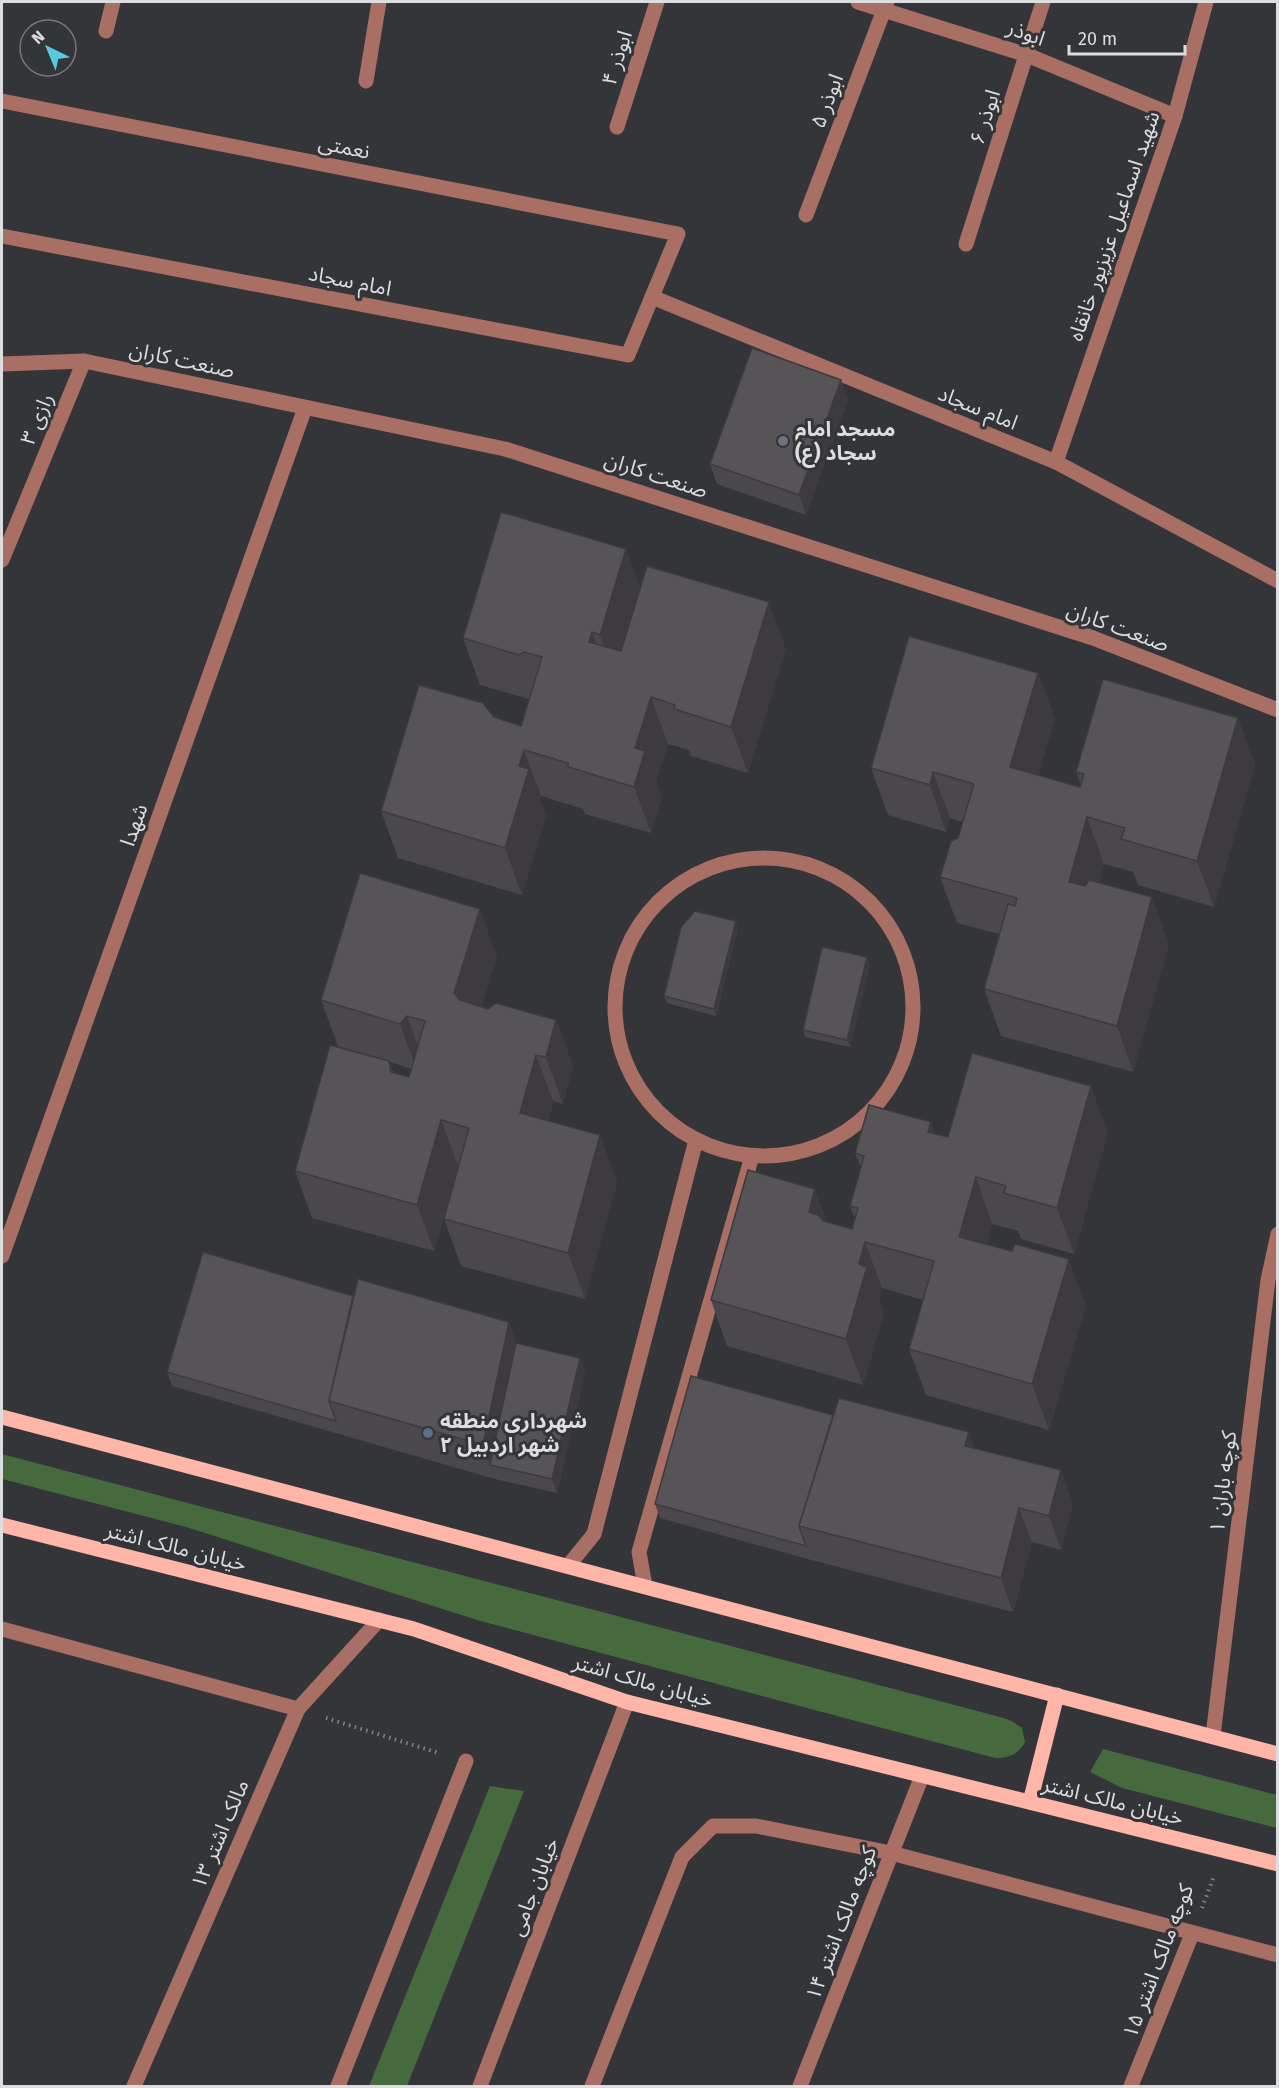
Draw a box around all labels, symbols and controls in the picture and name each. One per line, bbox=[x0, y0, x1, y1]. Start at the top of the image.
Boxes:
street label: ابوذر bbox=[1003, 14, 1048, 52]
north arrow bbox=[18, 18, 78, 78]
scale bar bbox=[1069, 18, 1184, 56]
text: N bbox=[28, 27, 48, 48]
street label: ابوذر ۴ bbox=[596, 27, 638, 89]
text: 20 m bbox=[1078, 28, 1117, 50]
street label: ابوذر ۵ bbox=[805, 70, 849, 132]
street label: ابوذر ۶ bbox=[964, 86, 1006, 148]
street label: شهید اسماعیل عزیزپور خانقاه bbox=[1062, 108, 1166, 344]
street label: نعمتی bbox=[316, 129, 372, 165]
street label: امام سجاد bbox=[306, 260, 394, 305]
street label: صنعت کاران bbox=[127, 336, 237, 384]
street label: امام سجاد bbox=[933, 380, 1022, 439]
street label: رازی ۳ bbox=[15, 389, 59, 449]
place label: مسجد امام سجاد (ع) bbox=[795, 416, 895, 468]
marker: مسجد امام سجاد (ع) bbox=[776, 434, 790, 448]
street label: صنعت کاران bbox=[601, 446, 711, 504]
street label: صنعت کاران bbox=[1063, 596, 1173, 658]
street label: شهدا bbox=[114, 800, 154, 850]
place label: شهرداری منطقه ۲ شهر اردبیل bbox=[440, 1408, 587, 1458]
marker: شهرداری منطقه ۲ شهر اردبیل bbox=[421, 1426, 435, 1440]
street label: کوچه باران ۱ bbox=[1204, 1429, 1242, 1535]
street label: خیابان مالک اشتر bbox=[102, 1517, 249, 1577]
street label: خیابان مالک اشتر bbox=[569, 1648, 716, 1713]
street label: خیابان مالک اشتر bbox=[1039, 1771, 1186, 1831]
street label: مالک اشتر ۱۳ bbox=[185, 1776, 255, 1892]
street label: خیابان جامی bbox=[503, 1834, 565, 1940]
street label: کوچه مالک اشتر ۱۴ bbox=[800, 1842, 882, 2004]
street label: کوچه مالک اشتر ۱۵ bbox=[1117, 1880, 1199, 2042]

